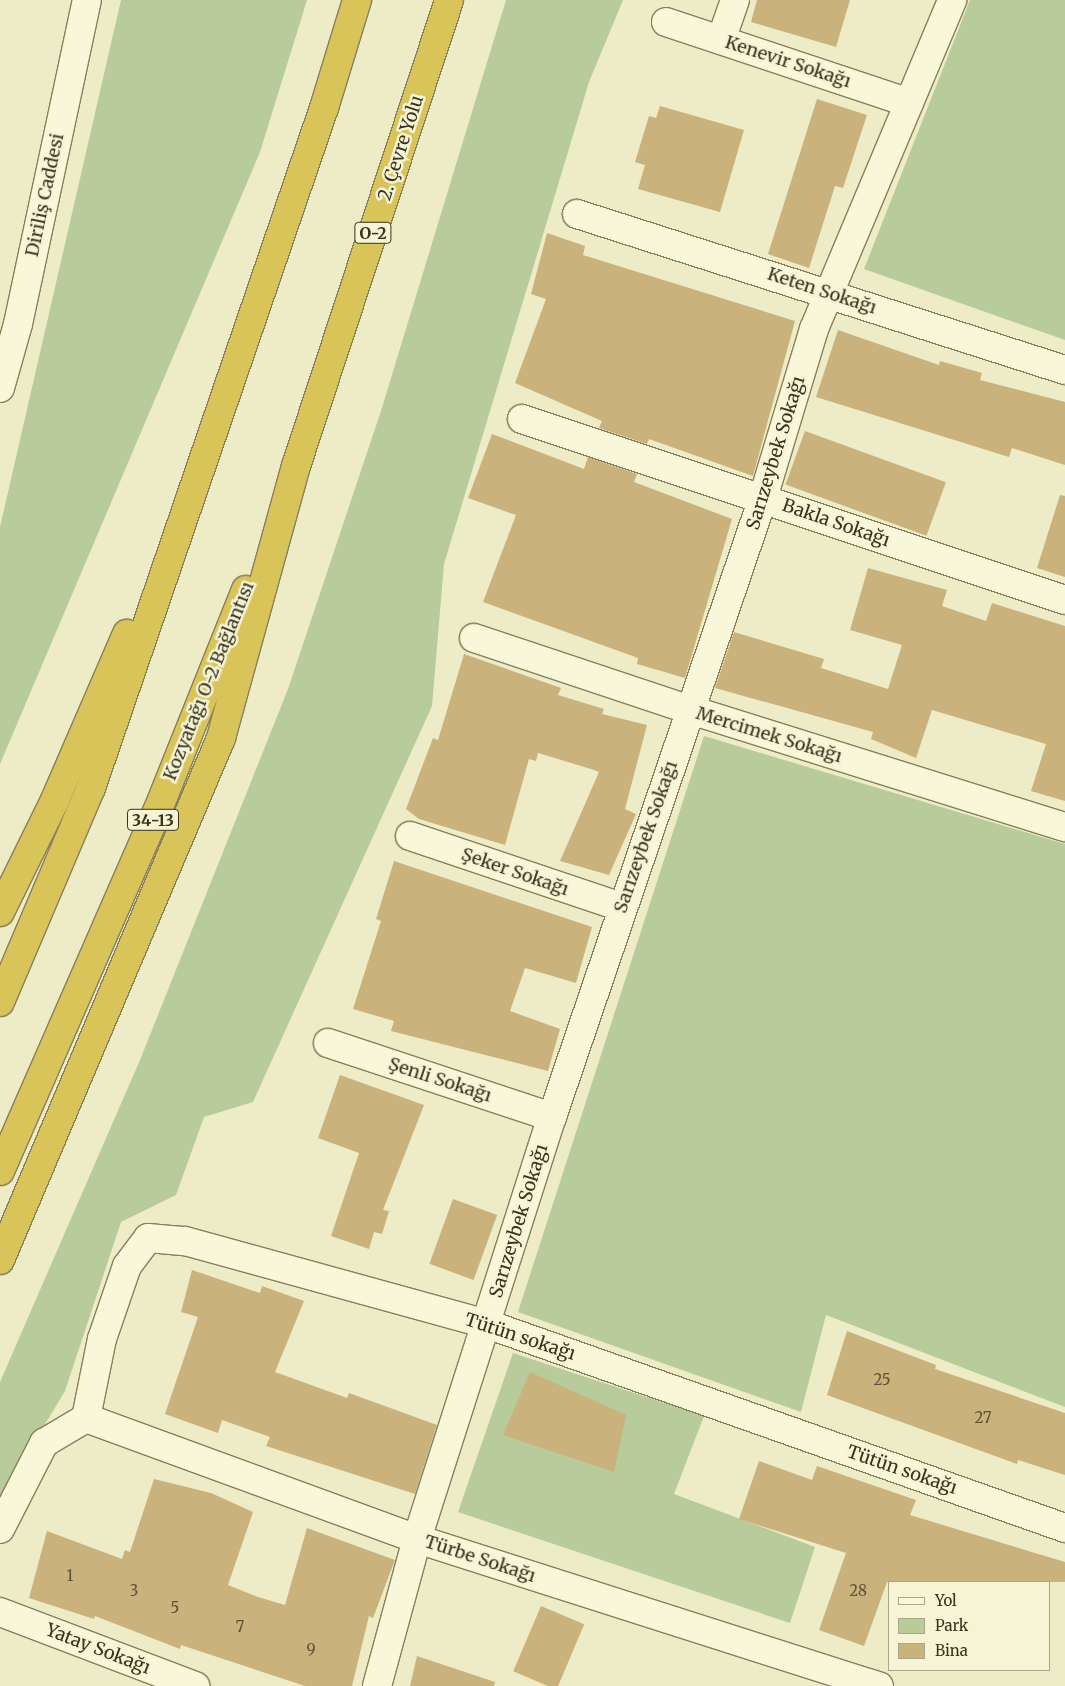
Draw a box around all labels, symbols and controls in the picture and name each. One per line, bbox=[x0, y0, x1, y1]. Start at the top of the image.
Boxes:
street label: Kenevir Sokağı bbox=[722, 31, 854, 93]
street label: 2. Çevre Yolu bbox=[374, 93, 428, 203]
street label: Diriliş Caddesi bbox=[21, 131, 69, 259]
road number: O-2 bbox=[354, 220, 392, 247]
street label: Keten Sokağı bbox=[765, 263, 879, 319]
street label: Sarızeybek Sokağı bbox=[742, 374, 810, 532]
street label: Bakla Sokağı bbox=[779, 495, 893, 551]
street label: Kozyatağı O-2 Bağlantısı bbox=[159, 578, 259, 784]
street label: Mercimek Sokağı bbox=[693, 703, 845, 767]
street label: Sarızeybek Sokağı bbox=[610, 758, 682, 916]
road number: 34-13 bbox=[127, 806, 179, 834]
street label: Şeker Sokağı bbox=[458, 844, 572, 900]
street label: Şenli Sokağı bbox=[386, 1053, 494, 1107]
street label: Sarızeybek Sokağı bbox=[485, 1142, 553, 1300]
street label: Tütün sokağı bbox=[462, 1309, 578, 1365]
house number: 25 bbox=[873, 1371, 891, 1389]
house number: 27 bbox=[975, 1409, 991, 1427]
street label: Tütün sokağı bbox=[844, 1441, 960, 1499]
street label: Türbe Sokağı bbox=[422, 1531, 538, 1587]
house number: 1 bbox=[67, 1567, 73, 1585]
legend bbox=[888, 1581, 1050, 1671]
house number: 3 bbox=[130, 1582, 138, 1600]
house number: 28 bbox=[849, 1582, 867, 1600]
text: Yol bbox=[935, 1591, 957, 1610]
house number: 5 bbox=[171, 1599, 179, 1617]
text: Park bbox=[935, 1616, 968, 1635]
house number: 7 bbox=[236, 1618, 244, 1636]
street label: Yatay Sokağı bbox=[43, 1619, 153, 1679]
house number: 9 bbox=[306, 1641, 316, 1659]
text: Bina bbox=[935, 1641, 968, 1660]

